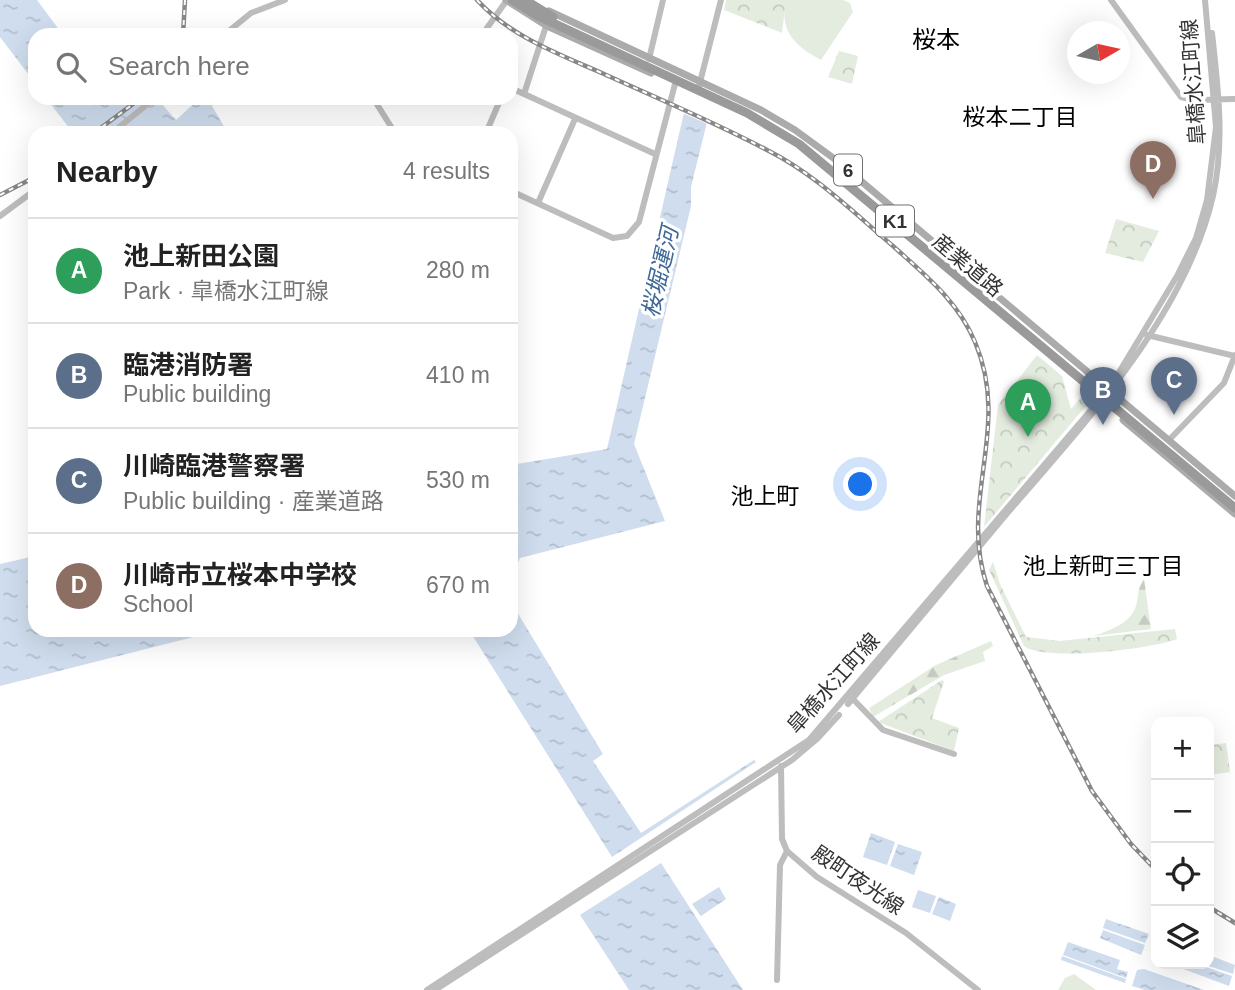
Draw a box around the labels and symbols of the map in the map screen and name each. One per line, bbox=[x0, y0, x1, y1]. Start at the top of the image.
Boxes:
street label: 皐橋水江町線 bbox=[1177, 18, 1209, 146]
north arrow bbox=[1067, 21, 1130, 84]
district label: 桜本 bbox=[912, 26, 960, 53]
district label: 桜本二丁目 bbox=[963, 104, 1078, 130]
pin: D bbox=[1130, 141, 1176, 199]
road number: 6 bbox=[834, 154, 862, 186]
road number: K1 bbox=[876, 206, 914, 236]
water label: 桜堀運河 bbox=[637, 220, 684, 320]
street label: 産業道路 bbox=[928, 229, 1008, 301]
pin: C bbox=[1151, 357, 1197, 415]
pin: B bbox=[1080, 367, 1126, 425]
pin: A bbox=[1005, 379, 1051, 437]
your location bbox=[843, 467, 877, 501]
district label: 池上町 bbox=[731, 483, 800, 509]
district label: 池上新町三丁目 bbox=[1023, 553, 1184, 579]
street label: 皐橋水江町線 bbox=[782, 628, 884, 738]
street label: 殿町夜光線 bbox=[808, 841, 908, 919]

